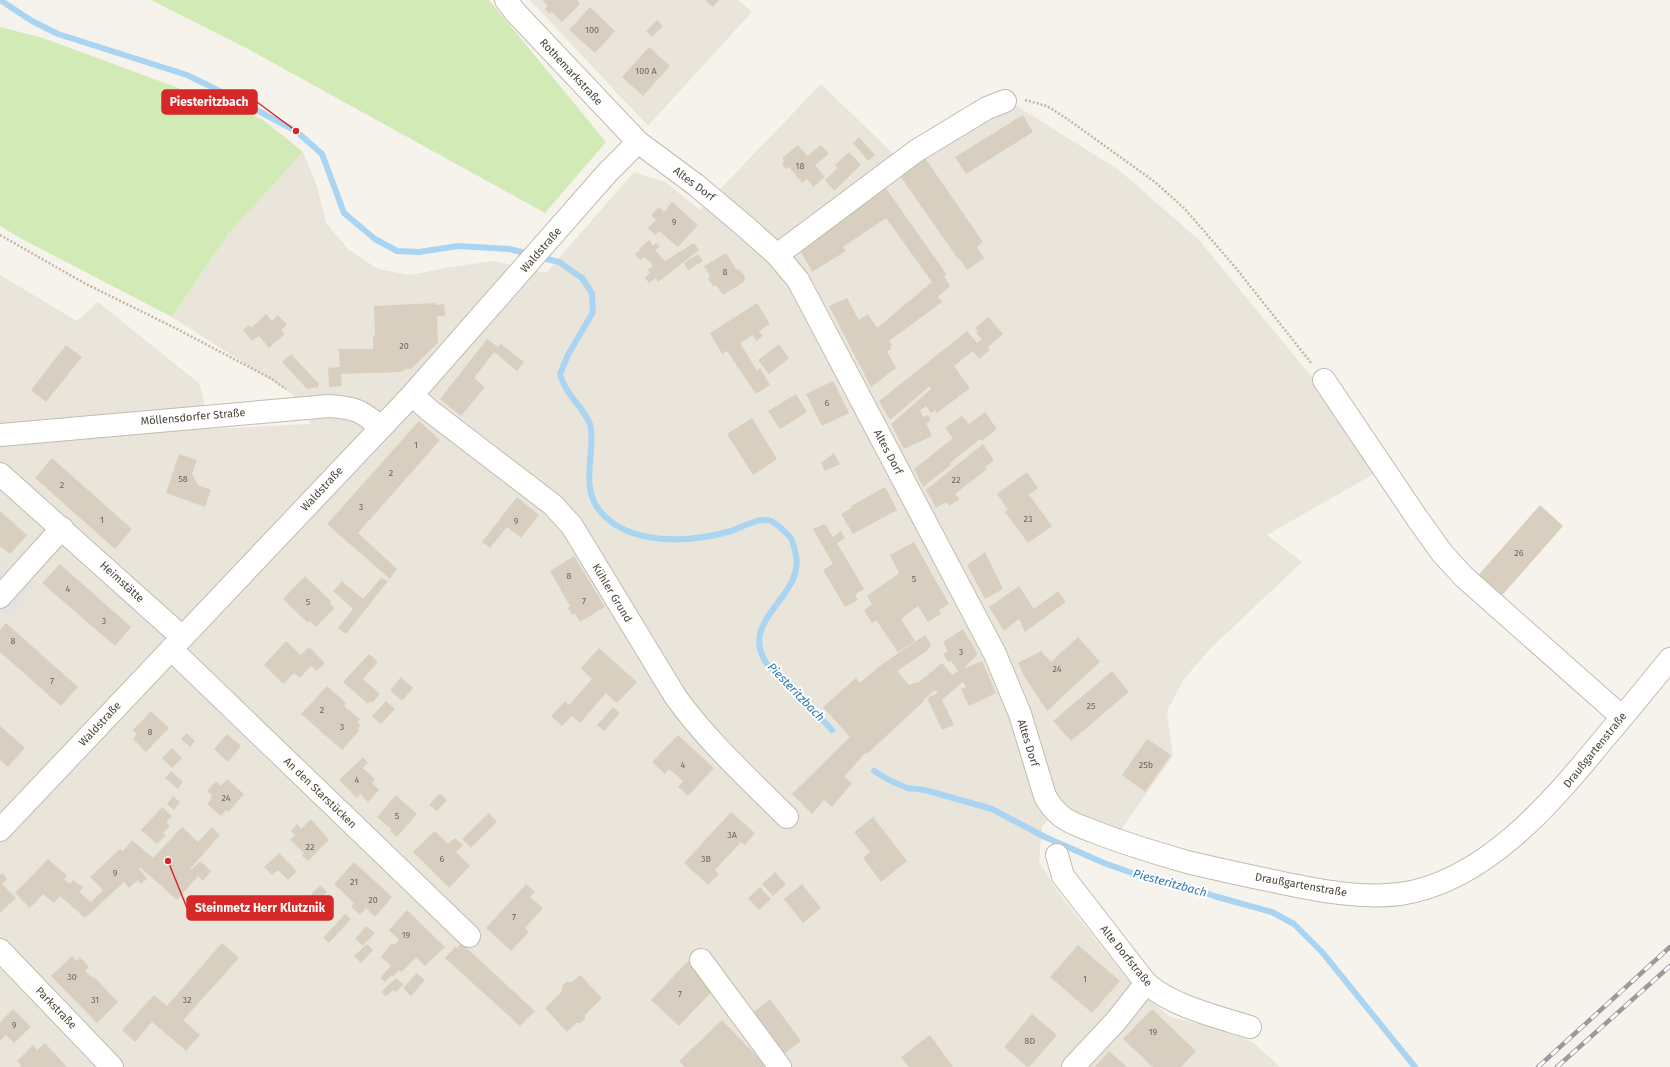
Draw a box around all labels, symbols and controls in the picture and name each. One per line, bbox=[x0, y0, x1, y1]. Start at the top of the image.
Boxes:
house number: 100 bbox=[585, 25, 599, 35]
street label: Rothemarkstraße bbox=[537, 36, 605, 108]
house number: 100 A bbox=[635, 66, 658, 76]
callout: Piesteritzbach bbox=[162, 90, 257, 114]
text: Piesteritzbach bbox=[170, 95, 248, 109]
house number: 18 bbox=[796, 161, 804, 171]
street label: Altes Dorf bbox=[671, 164, 718, 205]
house number: 9 bbox=[672, 217, 677, 227]
street label: Waldstraße bbox=[518, 225, 564, 275]
house number: 8 bbox=[723, 267, 728, 277]
house number: 20 bbox=[399, 341, 409, 351]
house number: 6 bbox=[825, 398, 830, 408]
street label: Möllensdorfer Straße bbox=[140, 406, 246, 428]
street label: Altes Dorf bbox=[871, 427, 906, 478]
house number: 1 bbox=[414, 440, 418, 450]
street label: Waldstraße bbox=[298, 464, 346, 514]
house number: 2 bbox=[389, 468, 393, 478]
house number: 58 bbox=[178, 474, 188, 484]
house number: 22 bbox=[952, 475, 960, 485]
house number: 2 bbox=[60, 480, 64, 490]
house number: 3 bbox=[359, 502, 363, 512]
house number: 23 bbox=[1024, 514, 1032, 524]
house number: 1 bbox=[100, 515, 104, 525]
house number: 9 bbox=[514, 516, 519, 526]
house number: 26 bbox=[1514, 548, 1524, 558]
street label: Heimstätte bbox=[97, 559, 147, 605]
street label: Kühler Grund bbox=[589, 561, 635, 625]
house number: 8 bbox=[567, 571, 572, 581]
house number: 5 bbox=[912, 574, 917, 584]
house number: 4 bbox=[66, 584, 71, 594]
house number: 7 bbox=[582, 596, 586, 606]
house number: 5 bbox=[306, 597, 311, 607]
house number: 3 bbox=[102, 616, 106, 626]
house number: 8 bbox=[11, 636, 16, 646]
house number: 3 bbox=[959, 647, 963, 657]
water label: Piesteritzbach bbox=[765, 660, 827, 724]
house number: 24 bbox=[1052, 664, 1062, 674]
house number: 7 bbox=[50, 676, 54, 686]
street label: Waldstraße bbox=[76, 699, 124, 749]
house number: 25 bbox=[1087, 701, 1096, 711]
house number: 2 bbox=[320, 705, 324, 715]
street label: Draußgartenstraße bbox=[1561, 710, 1629, 790]
street label: Altes Dorf bbox=[1015, 718, 1042, 769]
house number: 3 bbox=[340, 722, 344, 732]
house number: 8 bbox=[148, 727, 153, 737]
street label: An den Starstücken bbox=[281, 755, 359, 831]
house number: 4 bbox=[681, 760, 686, 770]
house number: 25b bbox=[1139, 760, 1153, 770]
house number: 4 bbox=[355, 775, 360, 785]
house number: 24 bbox=[221, 793, 231, 803]
house number: 5 bbox=[395, 811, 400, 821]
house number: 3A bbox=[727, 830, 738, 840]
house number: 22 bbox=[306, 842, 314, 852]
house number: 6 bbox=[440, 854, 445, 864]
house number: 3B bbox=[701, 854, 712, 864]
water label: Piesteritzbach bbox=[1131, 866, 1209, 900]
house number: 9 bbox=[113, 868, 118, 878]
street label: Draußgartenstraße bbox=[1254, 871, 1348, 899]
house number: 21 bbox=[350, 877, 358, 887]
house number: 20 bbox=[368, 895, 378, 905]
callout: Steinmetz Herr Klutznik bbox=[187, 896, 333, 920]
text: Steinmetz Herr Klutznik bbox=[195, 901, 325, 915]
house number: 7 bbox=[512, 912, 516, 922]
street label: Alte Dorfstraße bbox=[1097, 923, 1155, 989]
house number: 19 bbox=[402, 930, 411, 940]
house number: 30 bbox=[67, 972, 77, 982]
house number: 1 bbox=[1083, 974, 1087, 984]
street label: Parkstraße bbox=[33, 984, 79, 1032]
house number: 7 bbox=[678, 989, 682, 999]
house number: 31 bbox=[91, 995, 99, 1005]
house number: 32 bbox=[183, 995, 191, 1005]
house number: 9 bbox=[12, 1020, 17, 1030]
house number: 19 bbox=[1149, 1027, 1158, 1037]
house number: 8D bbox=[1025, 1036, 1036, 1046]

